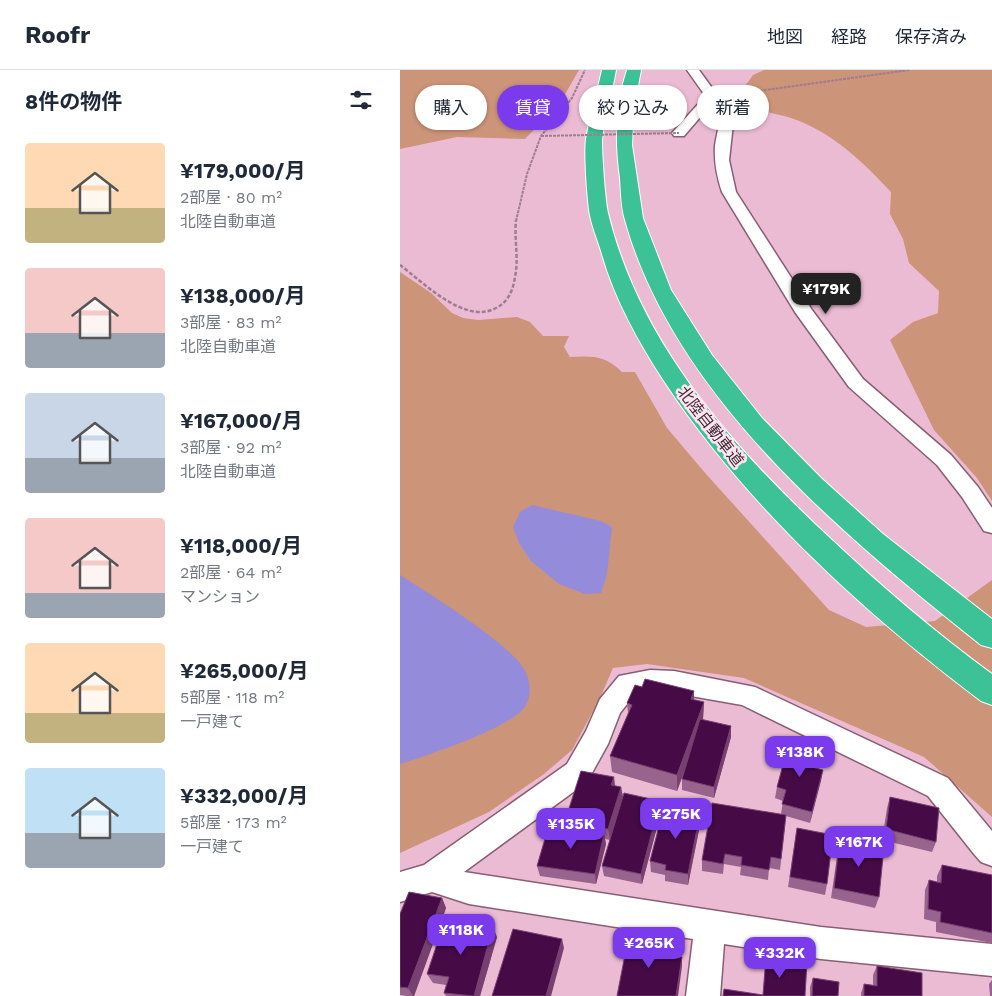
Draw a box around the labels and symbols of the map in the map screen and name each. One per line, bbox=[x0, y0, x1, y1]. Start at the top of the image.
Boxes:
pin: ¥179K bbox=[791, 272, 861, 315]
street label: 北陸自動車道 bbox=[674, 383, 748, 470]
pin: ¥138K bbox=[765, 736, 835, 778]
pin: ¥275K bbox=[641, 798, 711, 840]
pin: ¥135K bbox=[536, 808, 606, 850]
pin: ¥167K bbox=[824, 826, 894, 868]
pin: ¥118K bbox=[426, 914, 496, 956]
pin: ¥265K bbox=[614, 926, 684, 969]
pin: ¥332K bbox=[745, 936, 815, 979]

